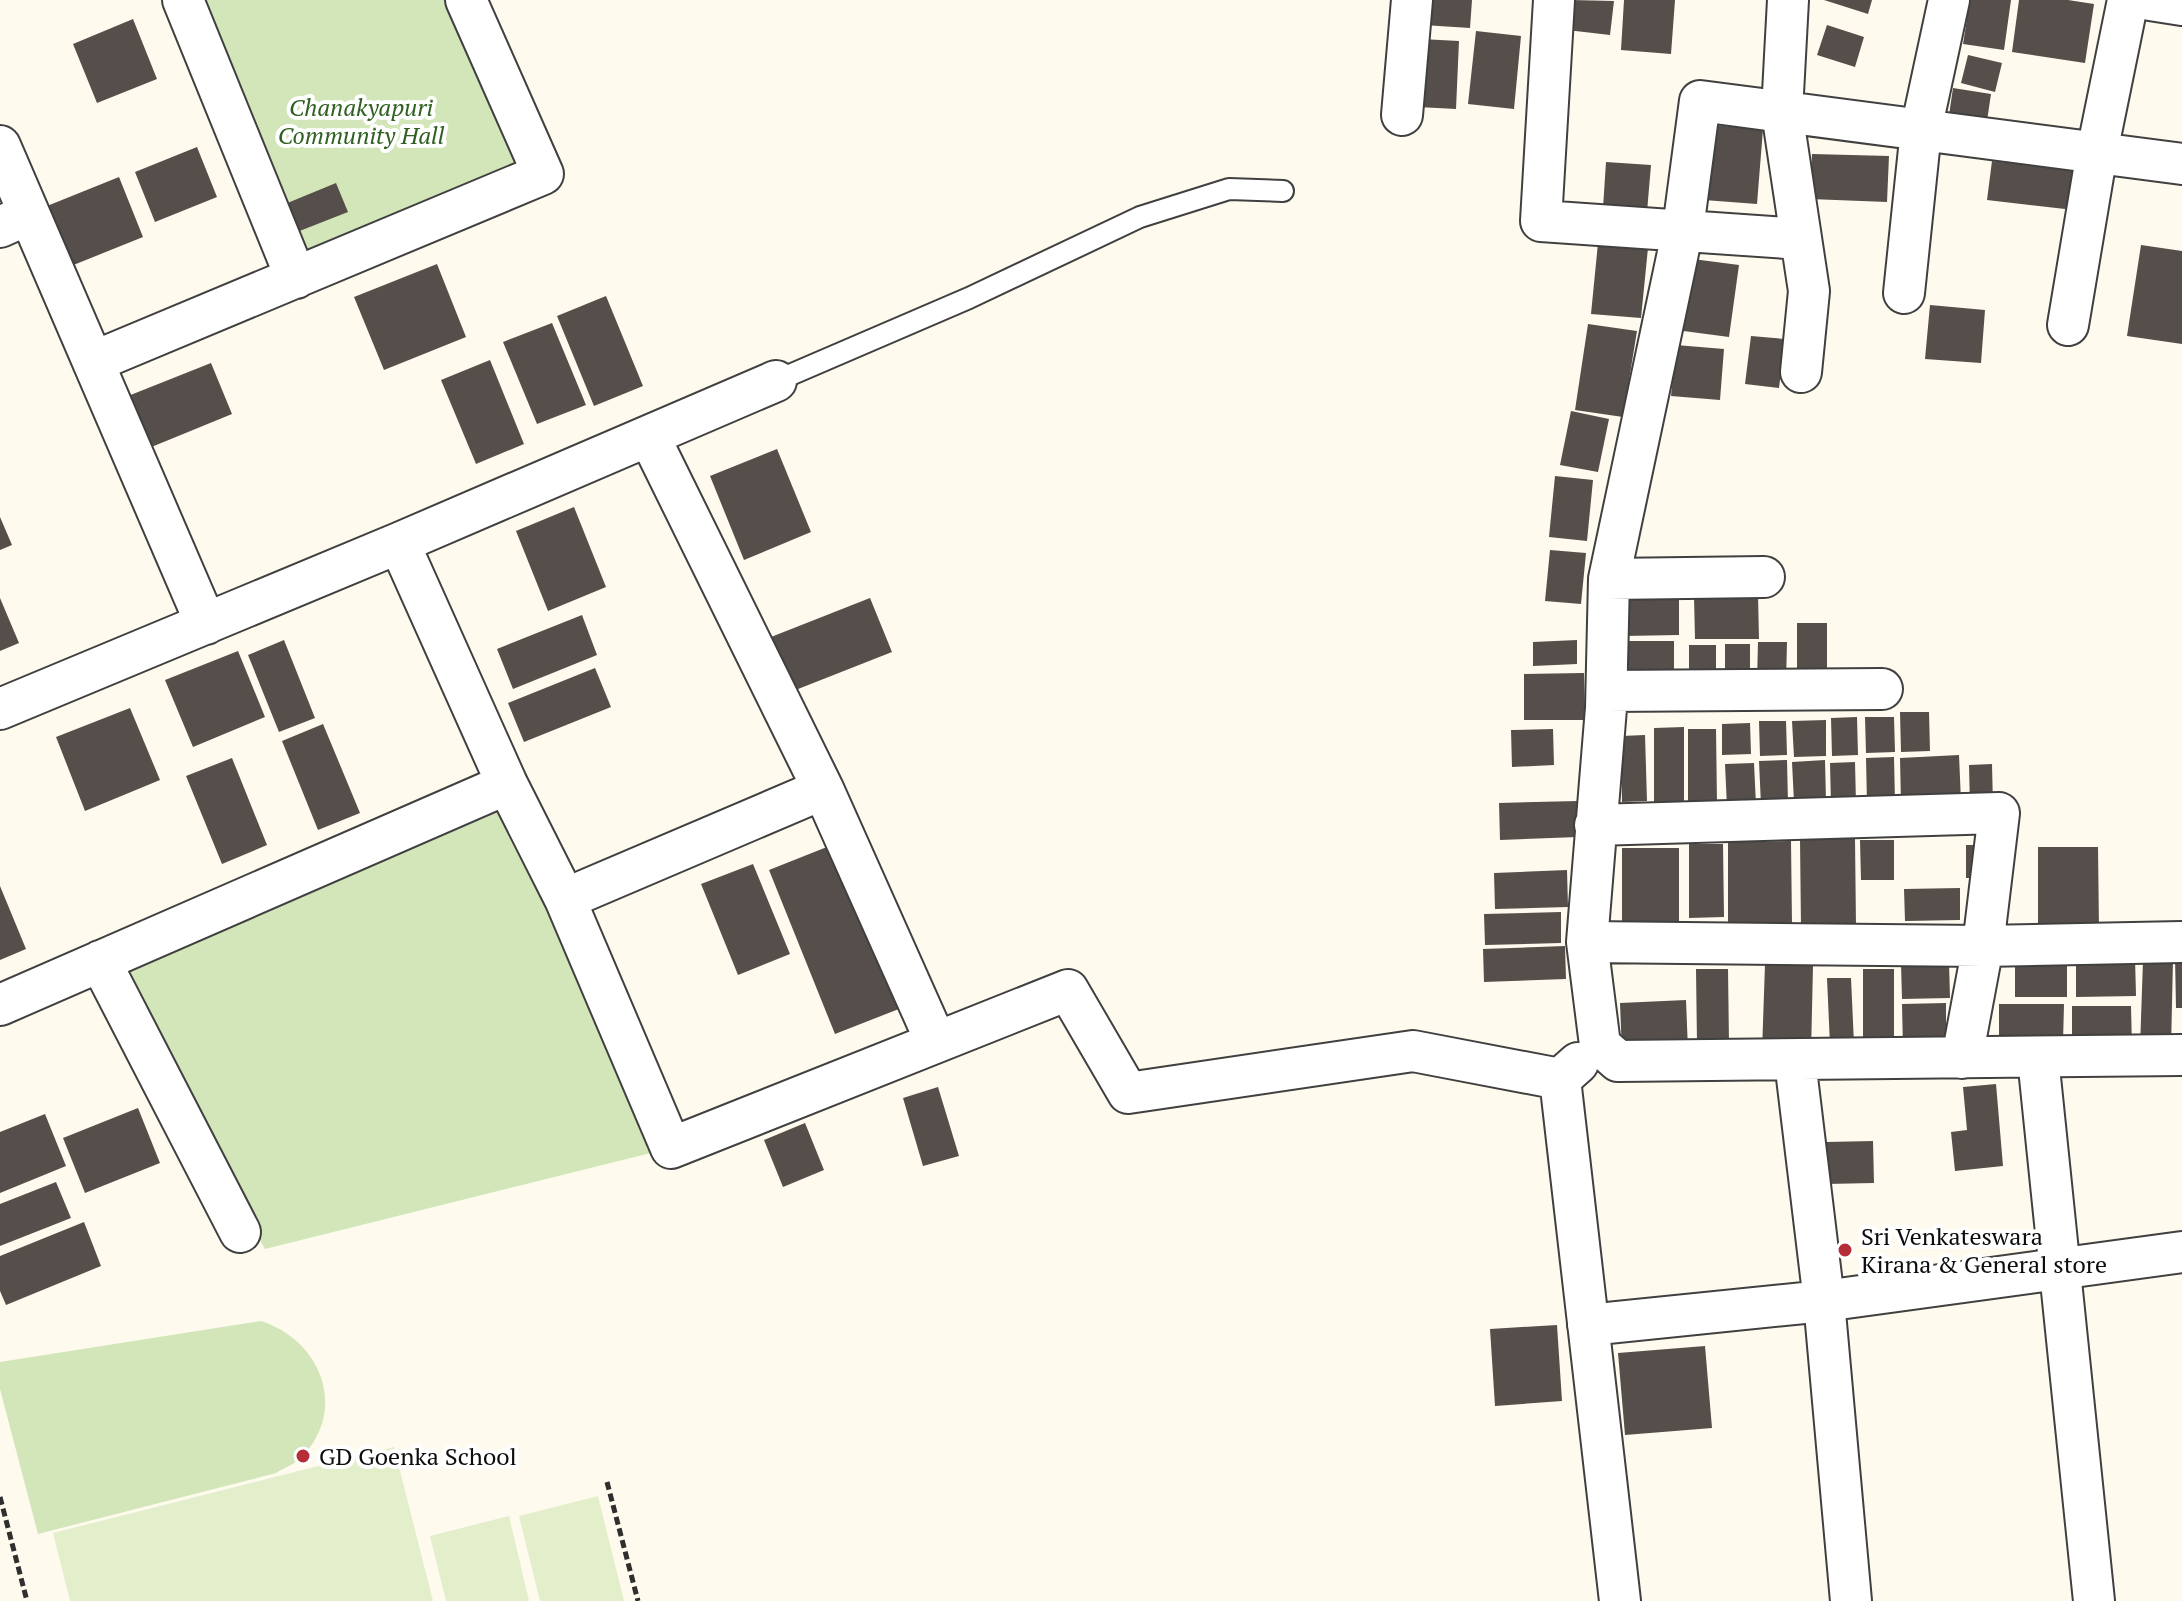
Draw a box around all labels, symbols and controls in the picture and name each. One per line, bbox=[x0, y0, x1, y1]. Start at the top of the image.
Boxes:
park label: Chanakyapuri Community Hall bbox=[278, 91, 445, 151]
place label: Sri Venkateswara Kirana & General store bbox=[1861, 1220, 2107, 1280]
marker: Sri Venkateswara Kirana & General store bbox=[1836, 1241, 1854, 1259]
place label: GD Goenka School bbox=[319, 1440, 517, 1472]
marker: GD Goenka School bbox=[294, 1447, 312, 1465]

